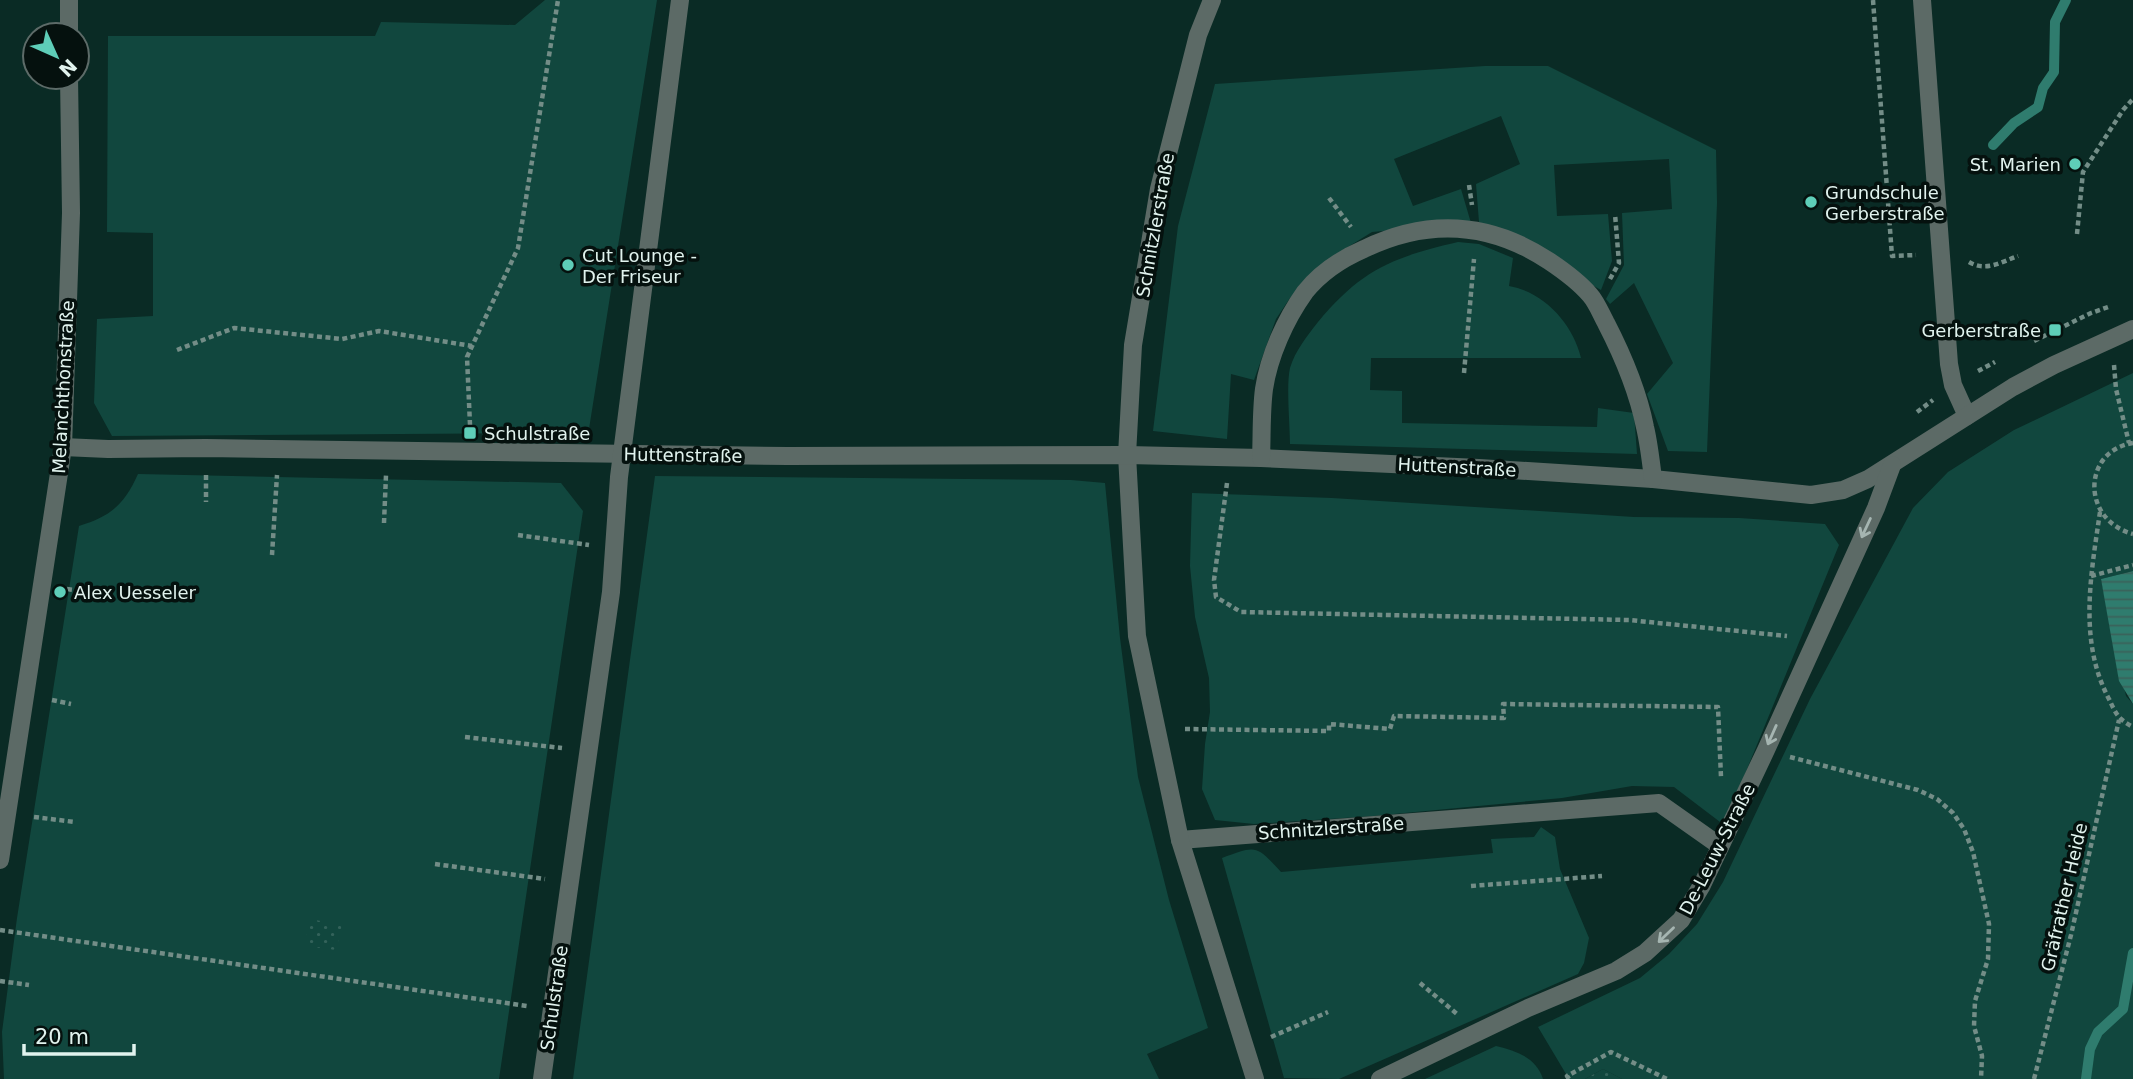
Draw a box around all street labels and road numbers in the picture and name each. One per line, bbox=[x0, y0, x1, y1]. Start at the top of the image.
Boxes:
street label: Schnitzlerstraße bbox=[1132, 151, 1178, 299]
street label: Melanchthonstraße bbox=[48, 300, 78, 474]
street label: Huttenstraße bbox=[623, 443, 743, 467]
street label: Huttenstraße bbox=[1397, 453, 1517, 481]
street label: De-Leuw-Straße bbox=[1675, 780, 1759, 918]
street label: Schnitzlerstraße bbox=[1257, 812, 1405, 844]
street label: Gräfrather Heide bbox=[2037, 821, 2091, 973]
street label: Schulstraße bbox=[536, 944, 572, 1052]

